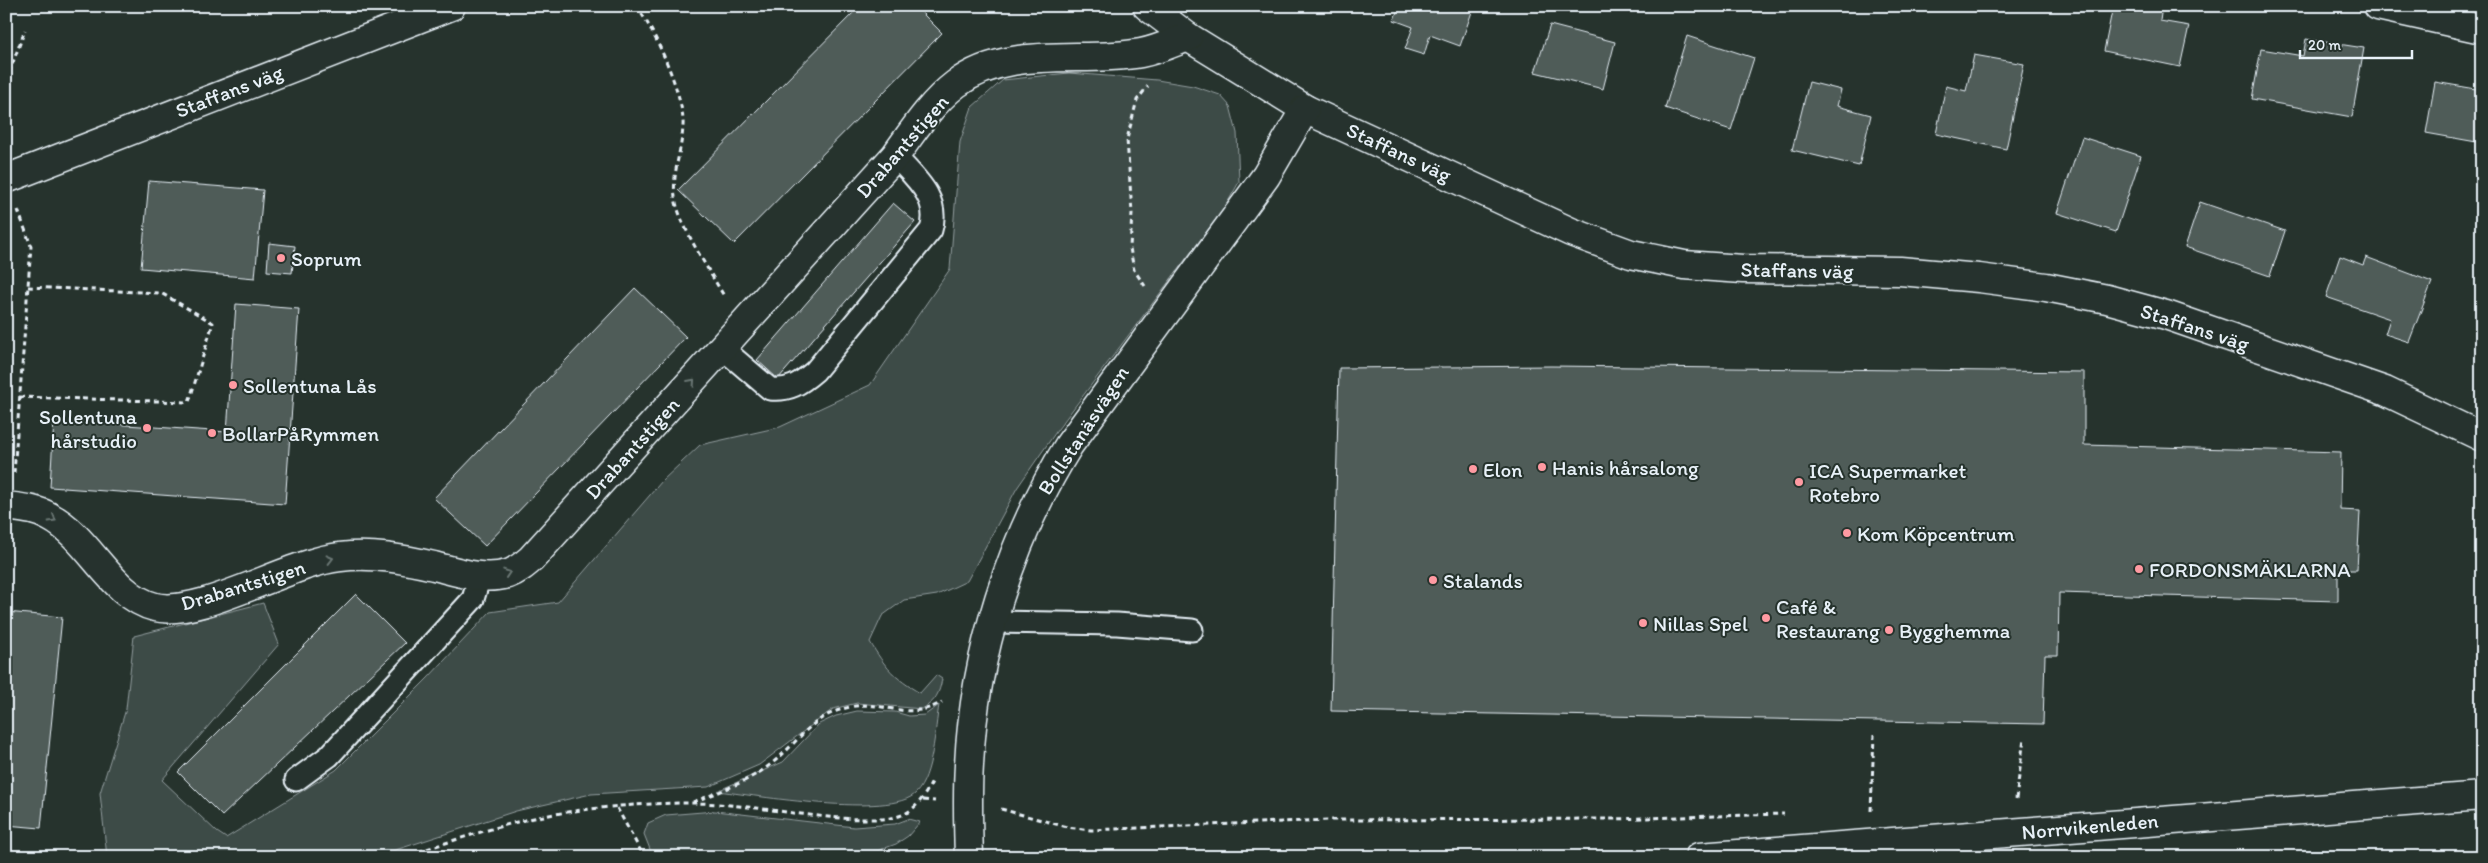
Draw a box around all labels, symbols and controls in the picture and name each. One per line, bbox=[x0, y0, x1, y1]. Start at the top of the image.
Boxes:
scale bar bbox=[2300, 28, 2413, 60]
text: 20 m bbox=[2308, 36, 2342, 54]
street label: Staffans väg bbox=[172, 59, 286, 123]
street label: Drabantstigen bbox=[850, 89, 954, 203]
street label: Staffans väg bbox=[1343, 117, 1456, 187]
place label: Soprum bbox=[291, 246, 362, 271]
marker: Soprum bbox=[275, 252, 287, 264]
street label: Staffans väg bbox=[1740, 257, 1854, 283]
street label: Staffans väg bbox=[2137, 298, 2253, 356]
street label: Bollstanäsvägen bbox=[1032, 361, 1134, 499]
place label: Sollentuna Lås bbox=[243, 373, 377, 398]
one-way arrow bbox=[686, 378, 695, 387]
marker: Sollentuna Lås bbox=[227, 379, 239, 391]
street label: Drabantstigen bbox=[580, 392, 684, 504]
place label: Sollentuna hårstudio bbox=[39, 404, 137, 453]
place label: BollarPåRymmen bbox=[222, 421, 379, 446]
marker: Sollentuna hårstudio bbox=[141, 422, 153, 434]
marker: BollarPåRymmen bbox=[206, 427, 218, 439]
place label: Hanis hårsalong bbox=[1552, 455, 1699, 480]
place label: Elon bbox=[1483, 457, 1522, 482]
place label: ICA Supermarket Rotebro bbox=[1809, 458, 1967, 507]
marker: Hanis hårsalong bbox=[1536, 461, 1548, 473]
marker: Elon bbox=[1467, 463, 1479, 475]
marker: ICA Supermarket Rotebro bbox=[1793, 476, 1805, 488]
one-way arrow bbox=[47, 513, 56, 523]
place label: Kom Köpcentrum bbox=[1857, 521, 2015, 546]
marker: Kom Köpcentrum bbox=[1841, 527, 1853, 539]
street label: Drabantstigen bbox=[178, 554, 308, 616]
one-way arrow bbox=[326, 554, 335, 565]
place label: FORDONSMÄKLARNA bbox=[2149, 557, 2351, 582]
marker: FORDONSMÄKLARNA bbox=[2133, 563, 2145, 575]
one-way arrow bbox=[503, 568, 511, 578]
place label: Stalands bbox=[1443, 568, 1523, 593]
marker: Stalands bbox=[1427, 574, 1439, 586]
place label: Café & Restaurang bbox=[1776, 594, 1880, 643]
place label: Nillas Spel bbox=[1653, 611, 1748, 636]
marker: Café & Restaurang bbox=[1760, 612, 1772, 624]
marker: Nillas Spel bbox=[1637, 617, 1649, 629]
place label: Bygghemma bbox=[1899, 618, 2010, 643]
marker: Bygghemma bbox=[1883, 624, 1895, 636]
street label: Norrvikenleden bbox=[2021, 808, 2159, 844]

